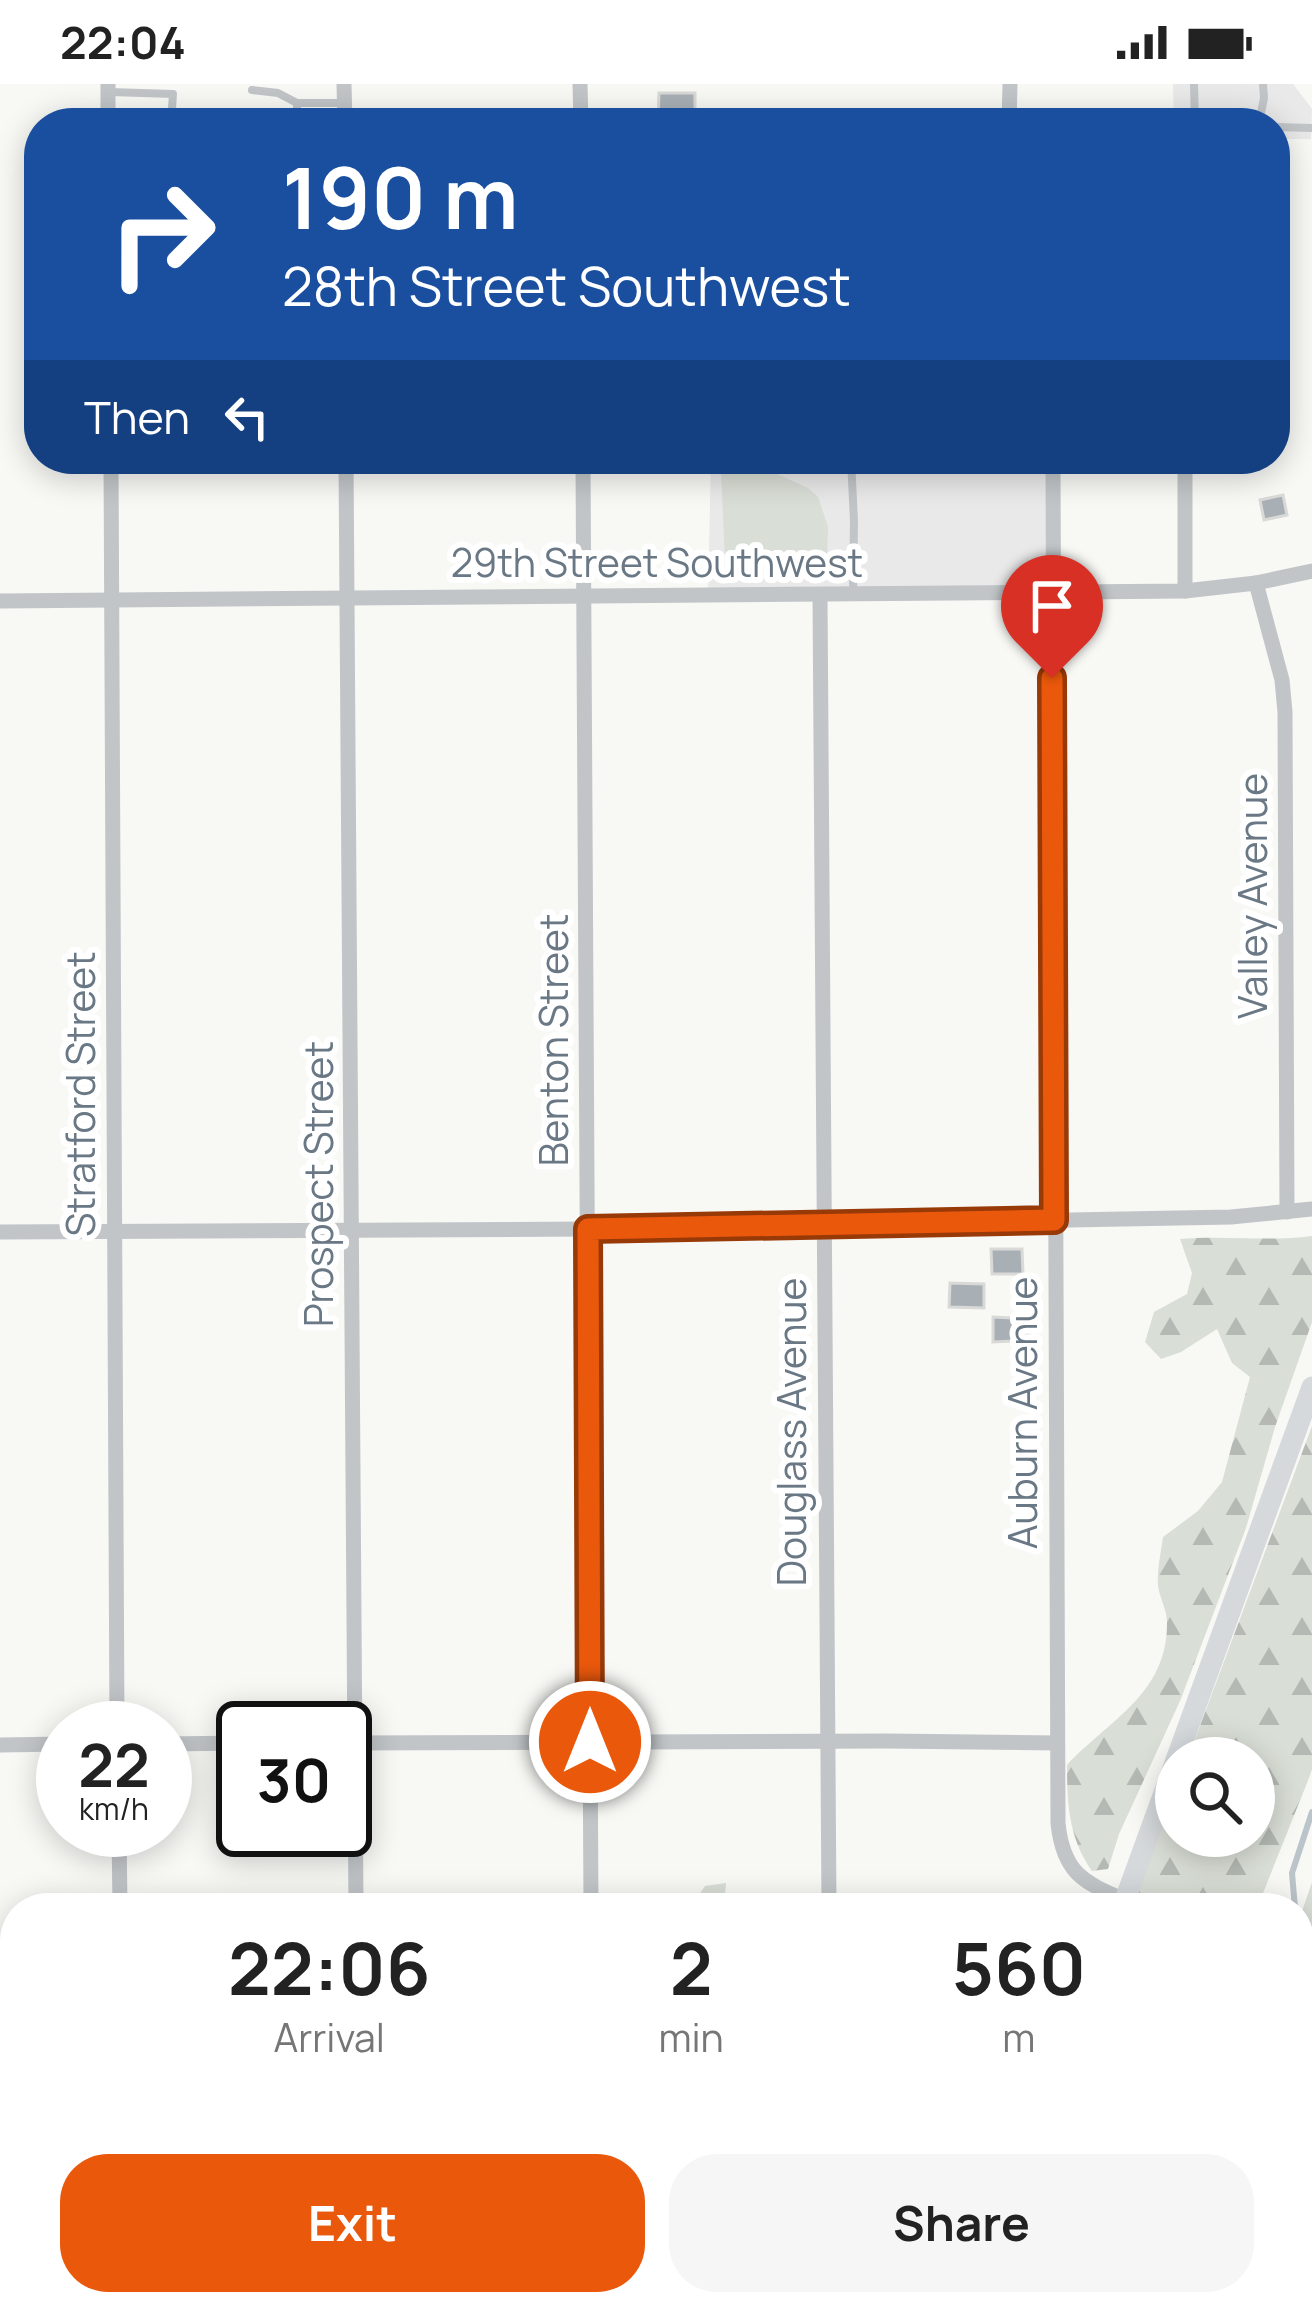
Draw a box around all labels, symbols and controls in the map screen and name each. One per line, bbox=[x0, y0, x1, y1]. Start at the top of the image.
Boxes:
text: 22:04 bbox=[60, 11, 186, 73]
text: 190 m bbox=[282, 139, 519, 254]
icon: right bbox=[84, 156, 240, 312]
text: 28th Street Southwest bbox=[282, 248, 851, 322]
icon: left bbox=[214, 384, 280, 450]
text: Then bbox=[84, 386, 190, 448]
street label: 29th Street Southwest bbox=[451, 535, 863, 589]
pin bbox=[1001, 555, 1103, 678]
icon: arrive bbox=[1019, 573, 1085, 639]
street label: Valley Avenue bbox=[1225, 773, 1279, 1019]
street label: Benton Street bbox=[526, 914, 580, 1166]
street label: Stratford Street bbox=[53, 951, 107, 1237]
street label: Prospect Street bbox=[291, 1041, 345, 1327]
street label: Auburn Avenue bbox=[995, 1277, 1049, 1549]
street label: Douglass Avenue bbox=[764, 1278, 818, 1586]
position arrow bbox=[527, 1679, 653, 1805]
speed limit sign: 30 bbox=[216, 1701, 372, 1857]
text: 22 bbox=[78, 1723, 150, 1805]
map controls bbox=[1155, 1737, 1275, 1857]
button: search bbox=[1155, 1737, 1275, 1857]
text: km/h bbox=[79, 1788, 149, 1829]
text: 22:06 bbox=[228, 1918, 430, 2017]
text: 2 bbox=[670, 1918, 713, 2017]
text: 560 bbox=[952, 1918, 1086, 2017]
text: Arrival bbox=[274, 2010, 385, 2064]
text: min bbox=[658, 2010, 724, 2064]
text: m bbox=[1002, 2010, 1035, 2064]
button: Exit bbox=[60, 2154, 645, 2292]
button: Share bbox=[669, 2154, 1254, 2292]

